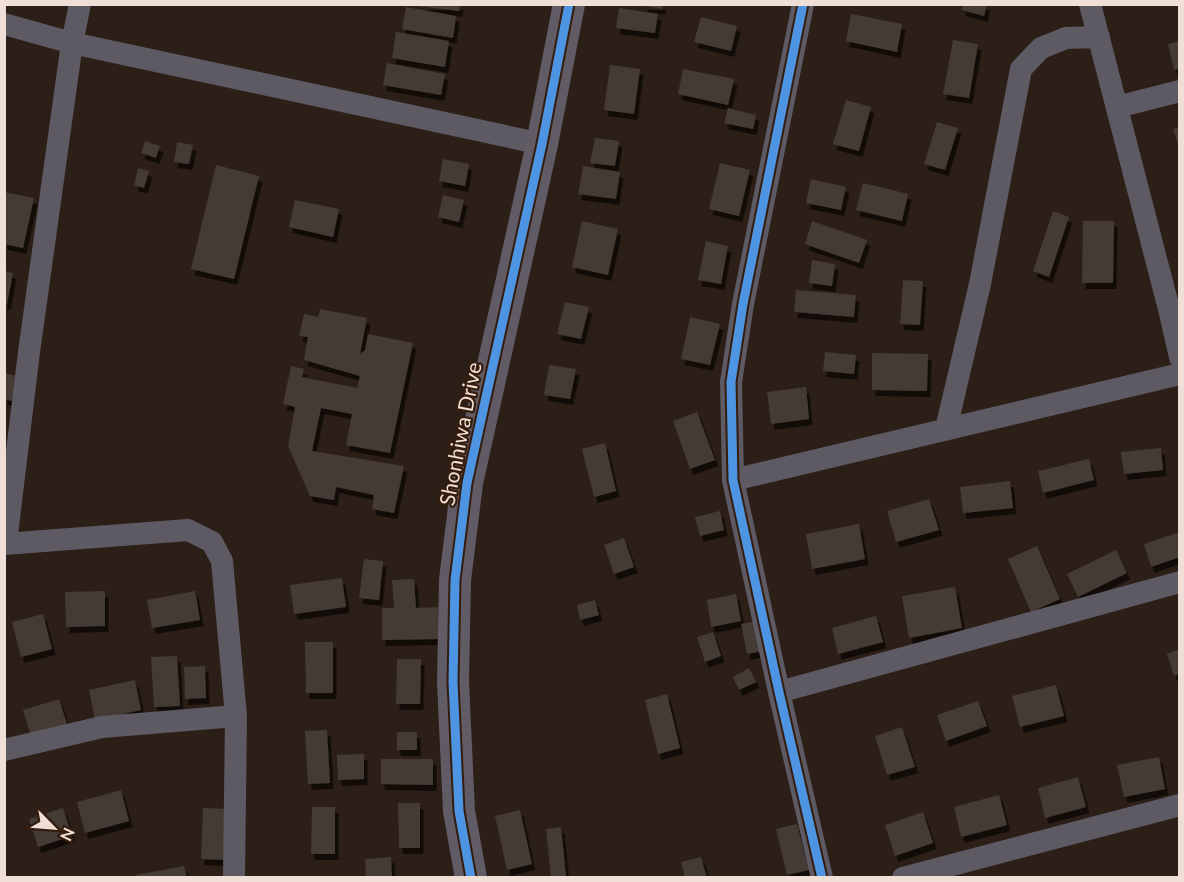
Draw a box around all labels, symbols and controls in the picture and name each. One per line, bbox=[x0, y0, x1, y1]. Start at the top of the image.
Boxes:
street label: Shonhiwa Drive bbox=[433, 360, 486, 508]
north arrow bbox=[24, 798, 84, 858]
text: N bbox=[57, 825, 79, 844]

